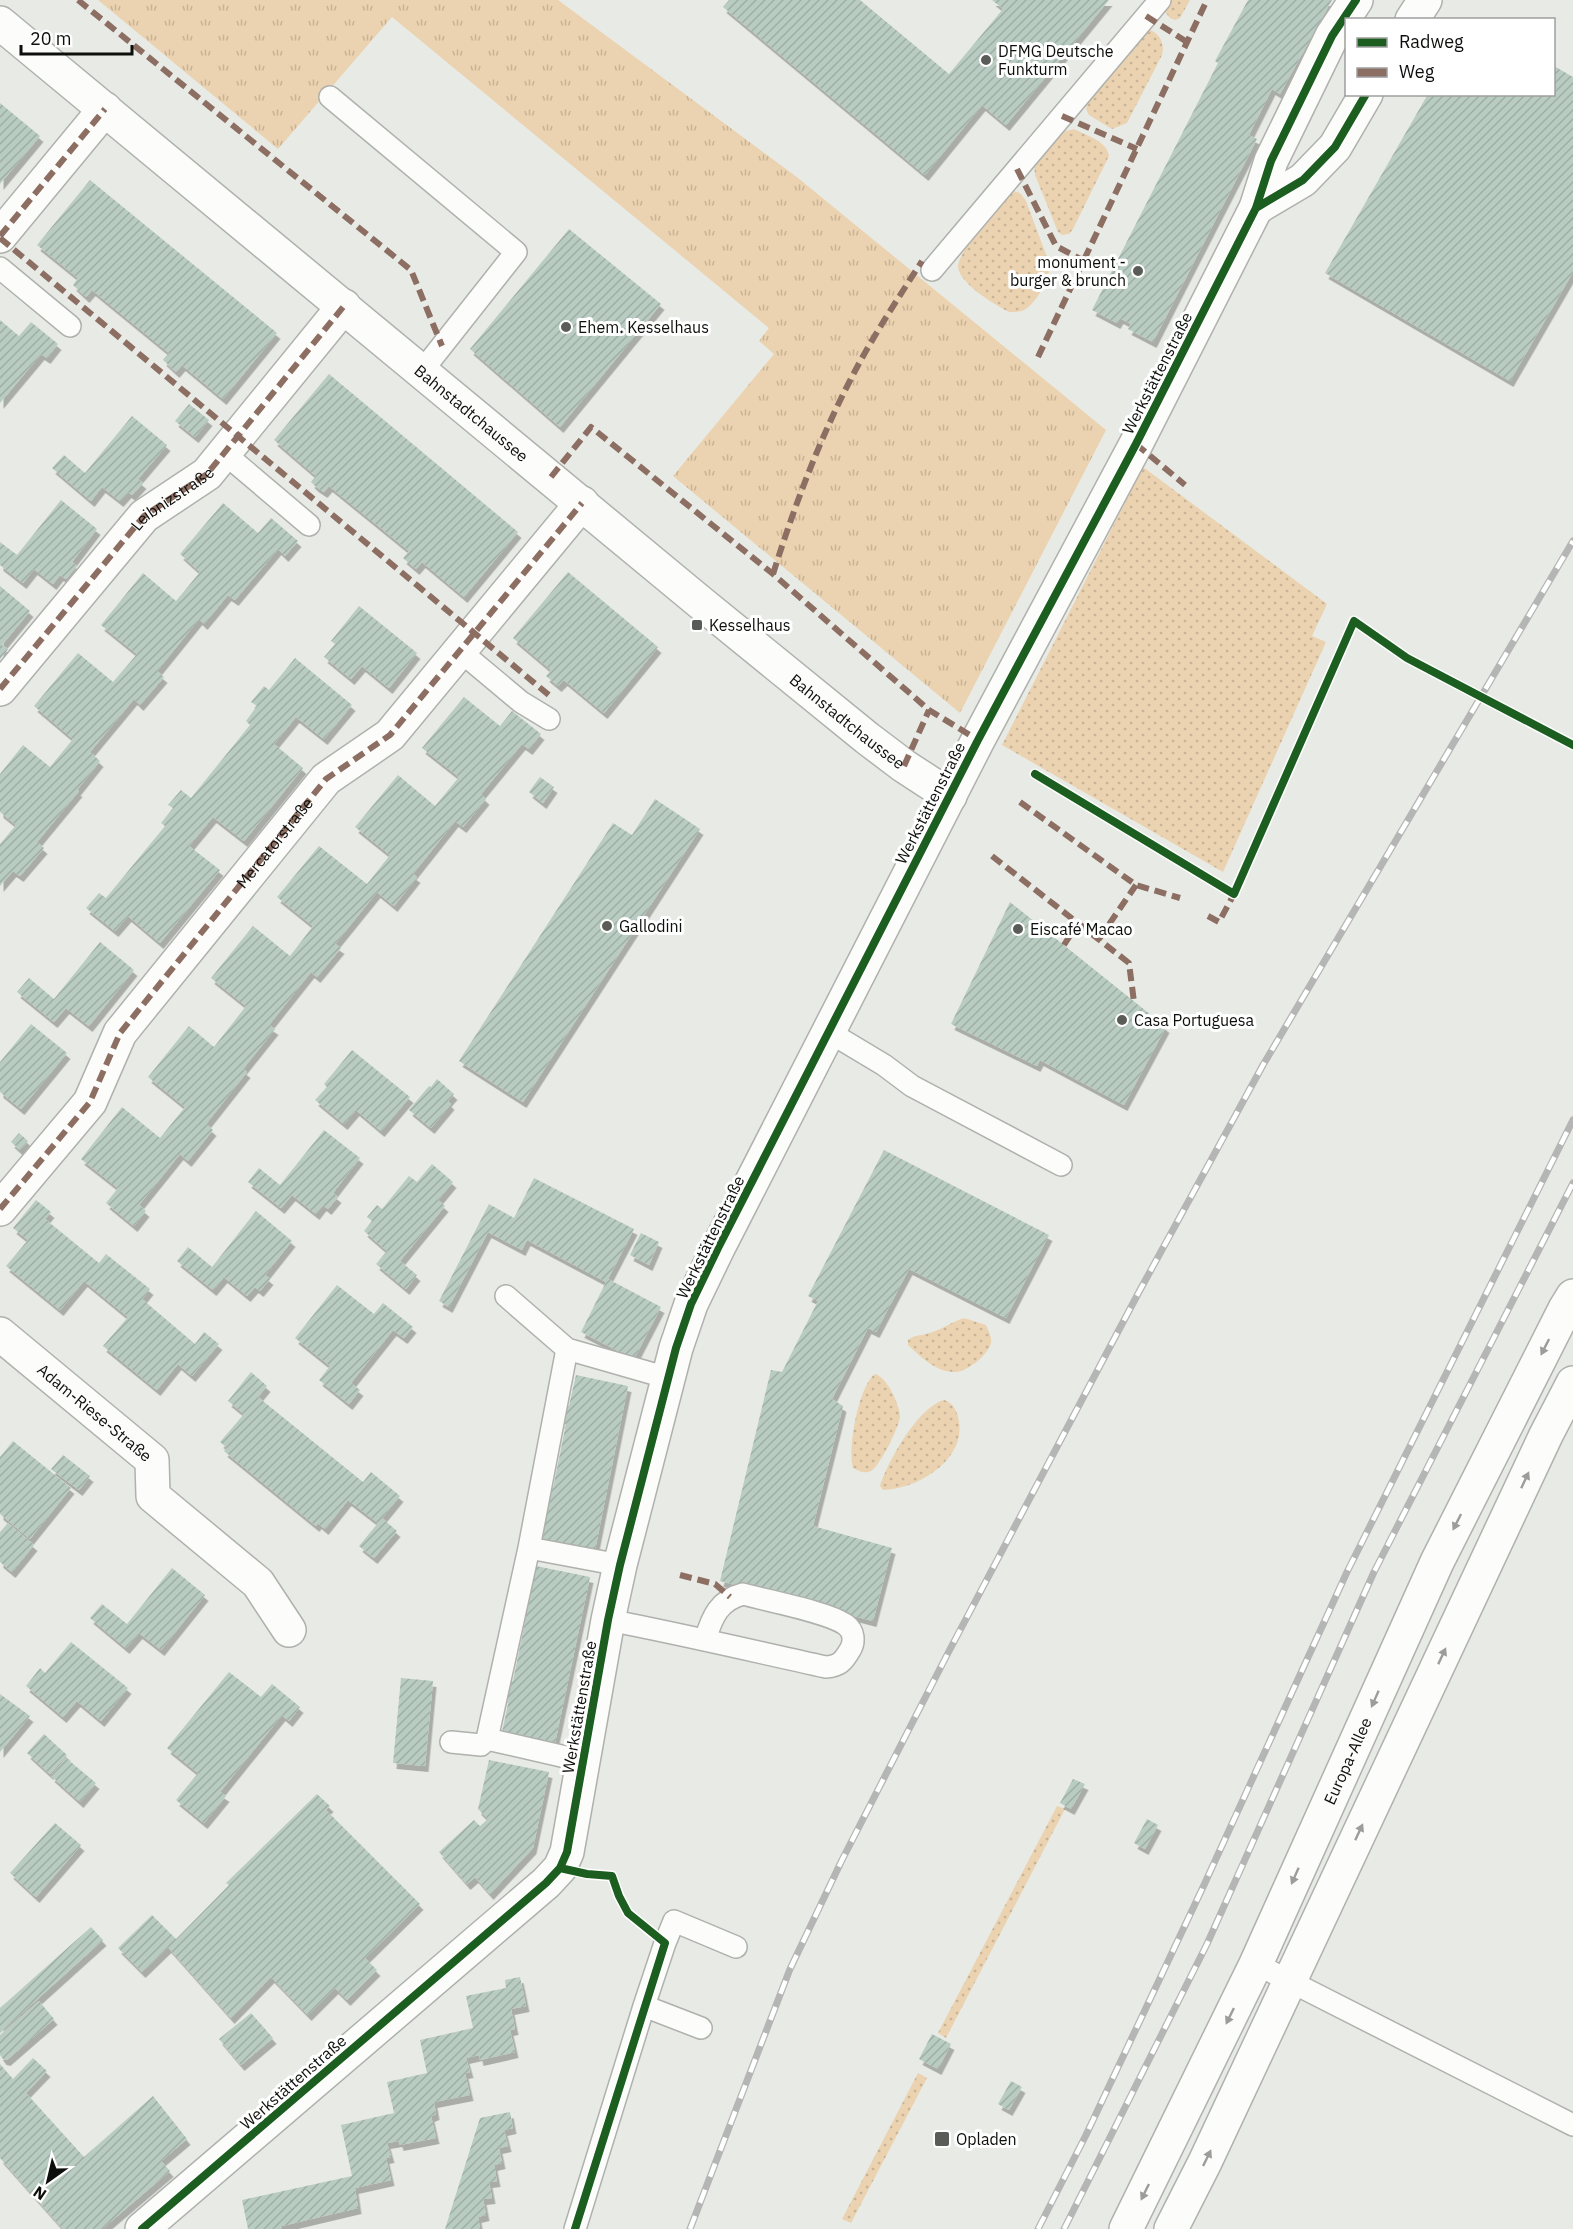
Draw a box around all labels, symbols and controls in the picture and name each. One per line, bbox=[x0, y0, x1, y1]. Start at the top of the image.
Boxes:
scale bar bbox=[21, 18, 132, 56]
legend bbox=[1345, 18, 1555, 96]
text: 20 m bbox=[30, 27, 72, 50]
text: Radweg bbox=[1399, 30, 1464, 53]
place label: DFMG Deutsche Funkturm bbox=[998, 41, 1114, 79]
marker: DFMG Deutsche Funkturm bbox=[979, 53, 993, 67]
text: Weg bbox=[1399, 60, 1435, 83]
place label: monument - burger & brunch bbox=[1010, 252, 1126, 290]
marker: monument - burger & brunch bbox=[1131, 264, 1145, 278]
street label: Werkstättenstraße bbox=[1118, 308, 1197, 437]
place label: Ehem. Kesselhaus bbox=[578, 317, 709, 337]
marker: Ehem. Kesselhaus bbox=[559, 320, 573, 334]
street label: Bahnstadtchaussee bbox=[411, 360, 533, 466]
street label: Leibnizstraße bbox=[126, 463, 219, 534]
place label: Kesselhaus bbox=[709, 615, 791, 635]
marker: Kesselhaus bbox=[690, 618, 704, 632]
street label: Bahnstadtchaussee bbox=[786, 669, 909, 773]
street label: Werkstättenstraße bbox=[891, 738, 970, 867]
street label: Mercatorstraße bbox=[231, 793, 317, 892]
place label: Gallodini bbox=[619, 916, 683, 936]
marker: Gallodini bbox=[600, 919, 614, 933]
place label: Eiscafé Macao bbox=[1030, 919, 1133, 939]
marker: Eiscafé Macao bbox=[1011, 922, 1025, 936]
place label: Casa Portuguesa bbox=[1134, 1010, 1255, 1030]
marker: Casa Portuguesa bbox=[1115, 1013, 1129, 1027]
street label: Werkstättenstraße bbox=[672, 1172, 749, 1302]
one-way arrow bbox=[1540, 1339, 1550, 1356]
street label: Adam-Riese-Straße bbox=[33, 1359, 156, 1466]
one-way arrow bbox=[1521, 1471, 1530, 1488]
one-way arrow bbox=[1453, 1513, 1462, 1530]
street label: Werkstättenstraße bbox=[557, 1639, 601, 1775]
one-way arrow bbox=[1438, 1648, 1447, 1665]
one-way arrow bbox=[1371, 1690, 1380, 1707]
street label: Europa-Allee bbox=[1319, 1714, 1376, 1808]
one-way arrow bbox=[1355, 1824, 1364, 1841]
one-way arrow bbox=[1291, 1868, 1300, 1885]
one-way arrow bbox=[1226, 2008, 1235, 2025]
street label: Werkstättenstraße bbox=[236, 2030, 350, 2134]
place label: Opladen bbox=[956, 2129, 1017, 2149]
marker: Opladen bbox=[933, 2130, 951, 2148]
one-way arrow bbox=[1201, 2149, 1211, 2167]
north arrow bbox=[18, 2151, 78, 2211]
text: N bbox=[29, 2182, 50, 2205]
one-way arrow bbox=[1141, 2183, 1150, 2200]

